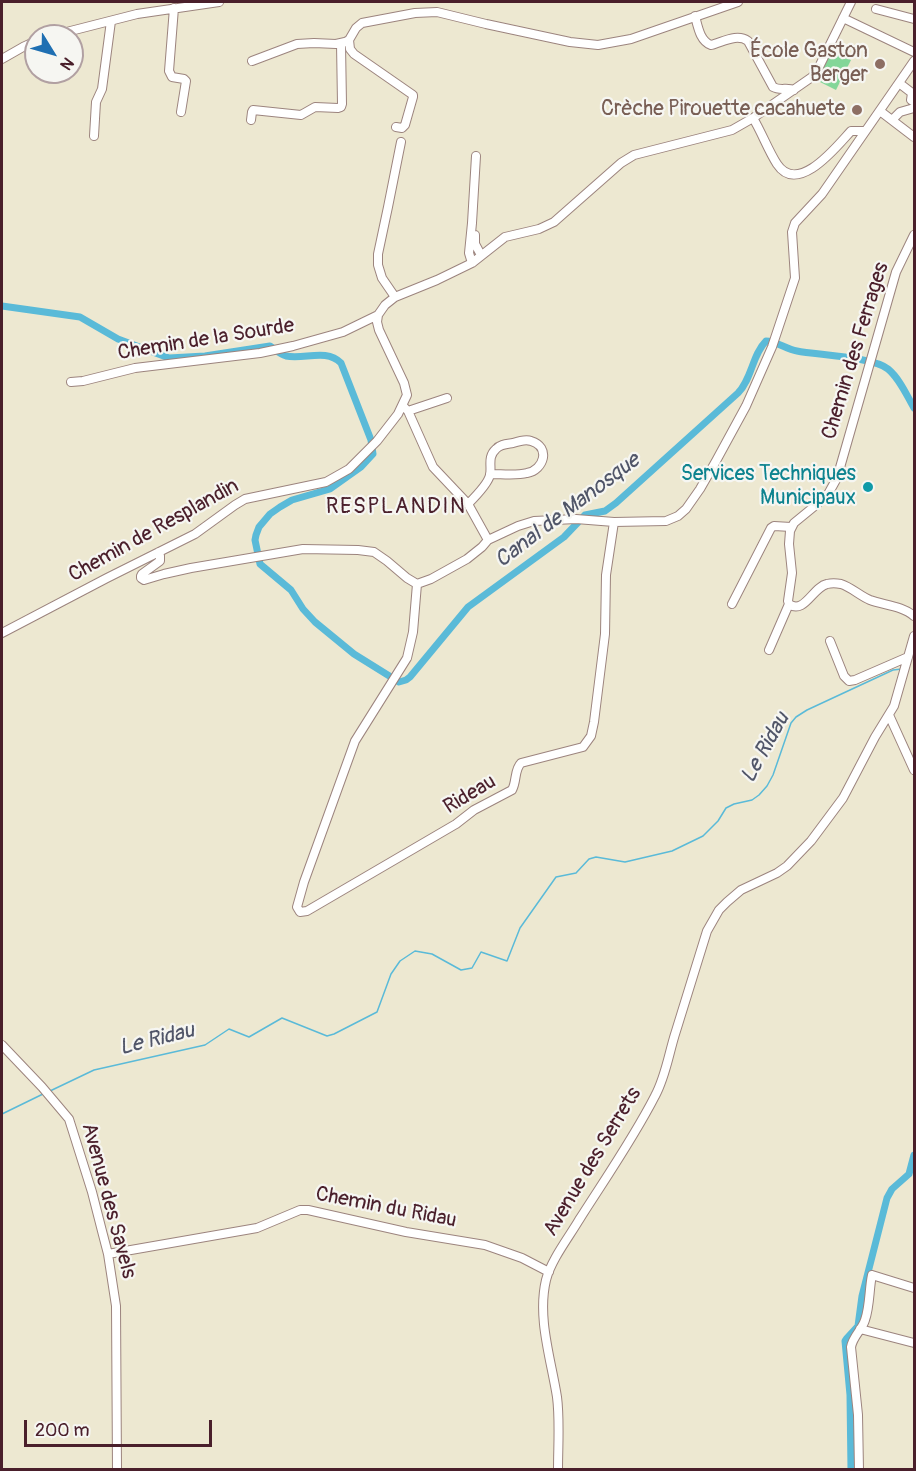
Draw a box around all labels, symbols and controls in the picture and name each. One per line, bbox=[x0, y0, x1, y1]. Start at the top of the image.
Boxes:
north arrow bbox=[24, 24, 84, 84]
place label: École Gaston Berger bbox=[750, 39, 868, 89]
text: N bbox=[56, 53, 78, 74]
marker: École Gaston Berger bbox=[873, 57, 887, 71]
place label: Crèche Pirouette cacahuete bbox=[601, 97, 845, 123]
marker: Crèche Pirouette cacahuete bbox=[850, 103, 864, 117]
street label: Chemin des Ferrages bbox=[817, 259, 895, 443]
street label: Chemin de la Sourde bbox=[116, 314, 296, 366]
water label: Canal de Manosque bbox=[490, 448, 646, 574]
place label: Services Techniques Municipaux bbox=[681, 462, 856, 512]
street label: Chemin de Resplandin bbox=[65, 474, 243, 588]
marker: Services Techniques Municipaux bbox=[861, 480, 875, 494]
district label: RESPLANDIN bbox=[326, 494, 466, 520]
water label: Le Ridau bbox=[736, 708, 796, 788]
street label: Rideau bbox=[439, 770, 501, 820]
water label: Le Ridau bbox=[117, 1018, 197, 1062]
street label: Avenue des Serrets bbox=[539, 1083, 647, 1241]
street label: Avenue des Savels bbox=[75, 1120, 141, 1282]
street label: Chemin du Ridau bbox=[313, 1182, 459, 1234]
scale bar bbox=[27, 1408, 214, 1446]
text: 200 m bbox=[35, 1419, 90, 1442]

